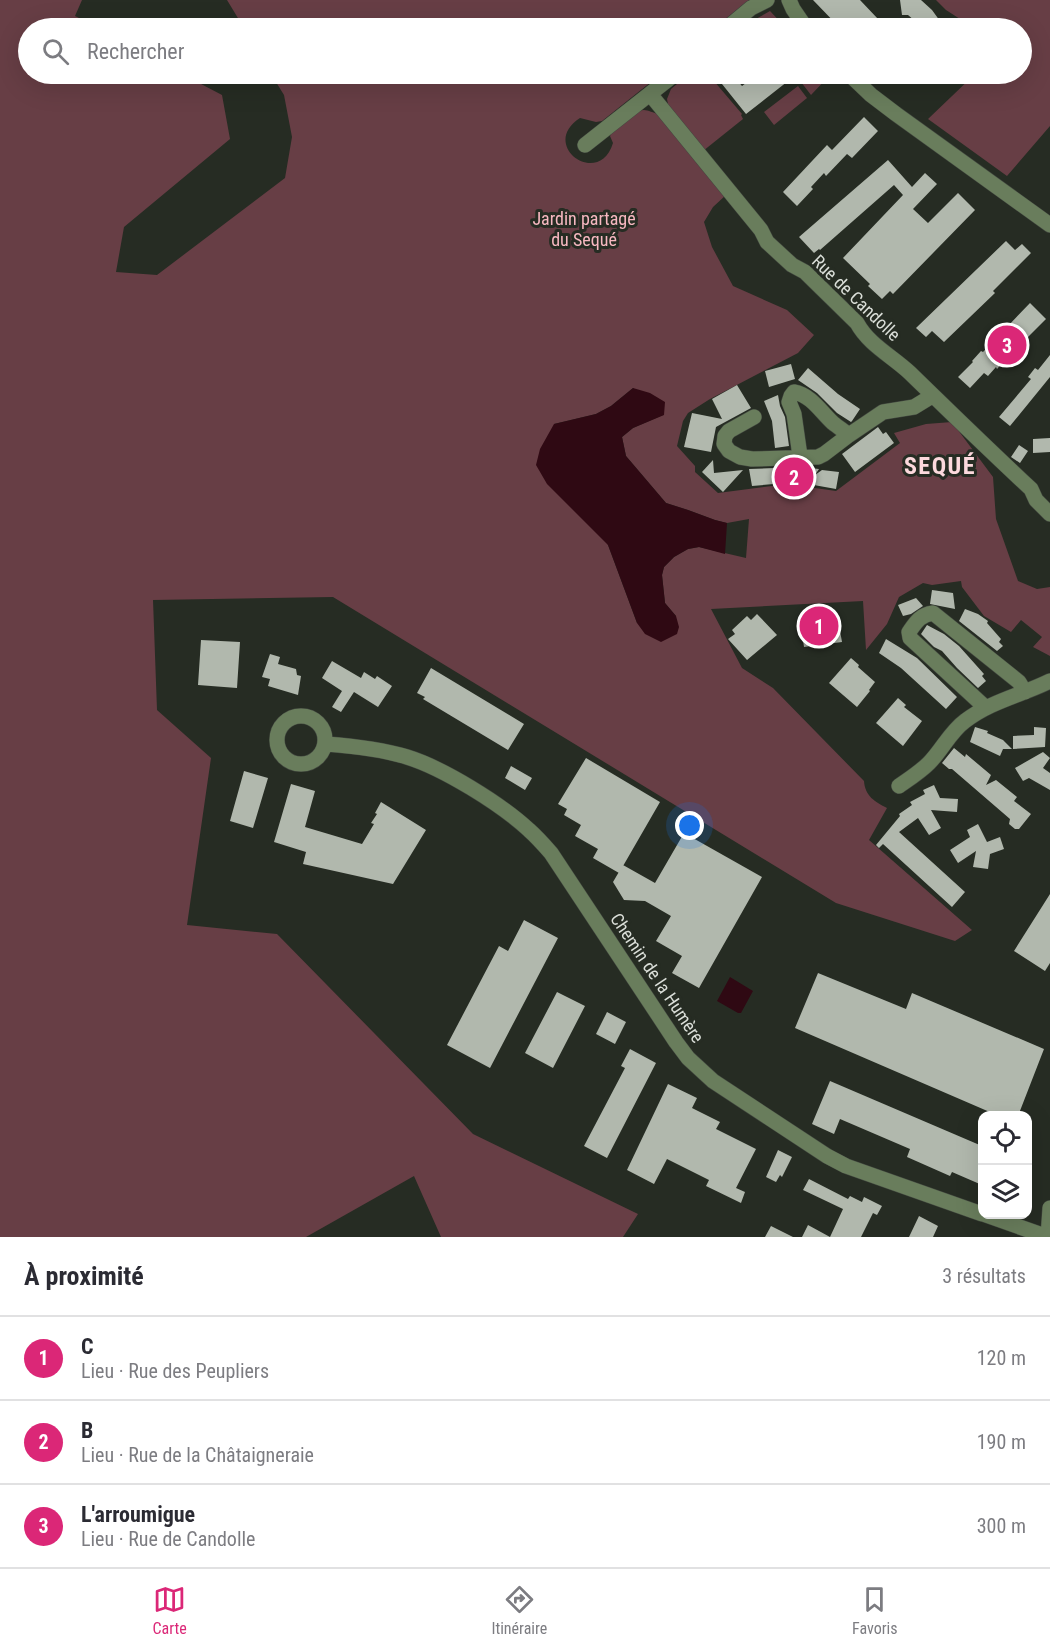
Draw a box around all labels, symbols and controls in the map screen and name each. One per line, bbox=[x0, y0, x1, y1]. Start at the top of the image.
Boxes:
search box bbox=[18, 18, 1032, 84]
icon: search bbox=[39, 35, 72, 68]
text: Rechercher bbox=[87, 39, 184, 64]
park label: Jardin partagé du Sequé bbox=[532, 208, 636, 250]
street label: Rue de Candolle bbox=[808, 250, 905, 345]
pin: 3 bbox=[988, 322, 1026, 368]
district label: SEQUÉ bbox=[904, 452, 976, 480]
pin: 2 bbox=[774, 454, 814, 500]
pin: 1 bbox=[800, 604, 838, 648]
your location bbox=[675, 811, 704, 840]
street label: Chemin de la Humère bbox=[606, 909, 709, 1047]
map controls bbox=[978, 1111, 1032, 1219]
button: locate bbox=[978, 1111, 1032, 1165]
button: layers bbox=[978, 1165, 1032, 1219]
text: À proximité bbox=[24, 1261, 144, 1291]
text: 3 résultats bbox=[942, 1264, 1026, 1288]
text: C bbox=[81, 1334, 94, 1359]
text: 1 bbox=[38, 1346, 49, 1370]
text: 120 m bbox=[977, 1346, 1026, 1370]
text: Lieu · Rue des Peupliers bbox=[81, 1359, 269, 1383]
text: B bbox=[81, 1418, 93, 1443]
text: 2 bbox=[38, 1430, 49, 1454]
text: 190 m bbox=[977, 1430, 1026, 1454]
text: Lieu · Rue de la Châtaigneraie bbox=[81, 1443, 314, 1467]
text: L'arroumigue bbox=[81, 1502, 195, 1527]
text: 3 bbox=[38, 1514, 49, 1538]
text: 300 m bbox=[977, 1514, 1026, 1538]
text: Lieu · Rue de Candolle bbox=[81, 1527, 255, 1551]
tab: Carte bbox=[152, 1583, 187, 1638]
tab: Itinéraire bbox=[491, 1583, 547, 1638]
tab: Favoris bbox=[852, 1583, 898, 1638]

